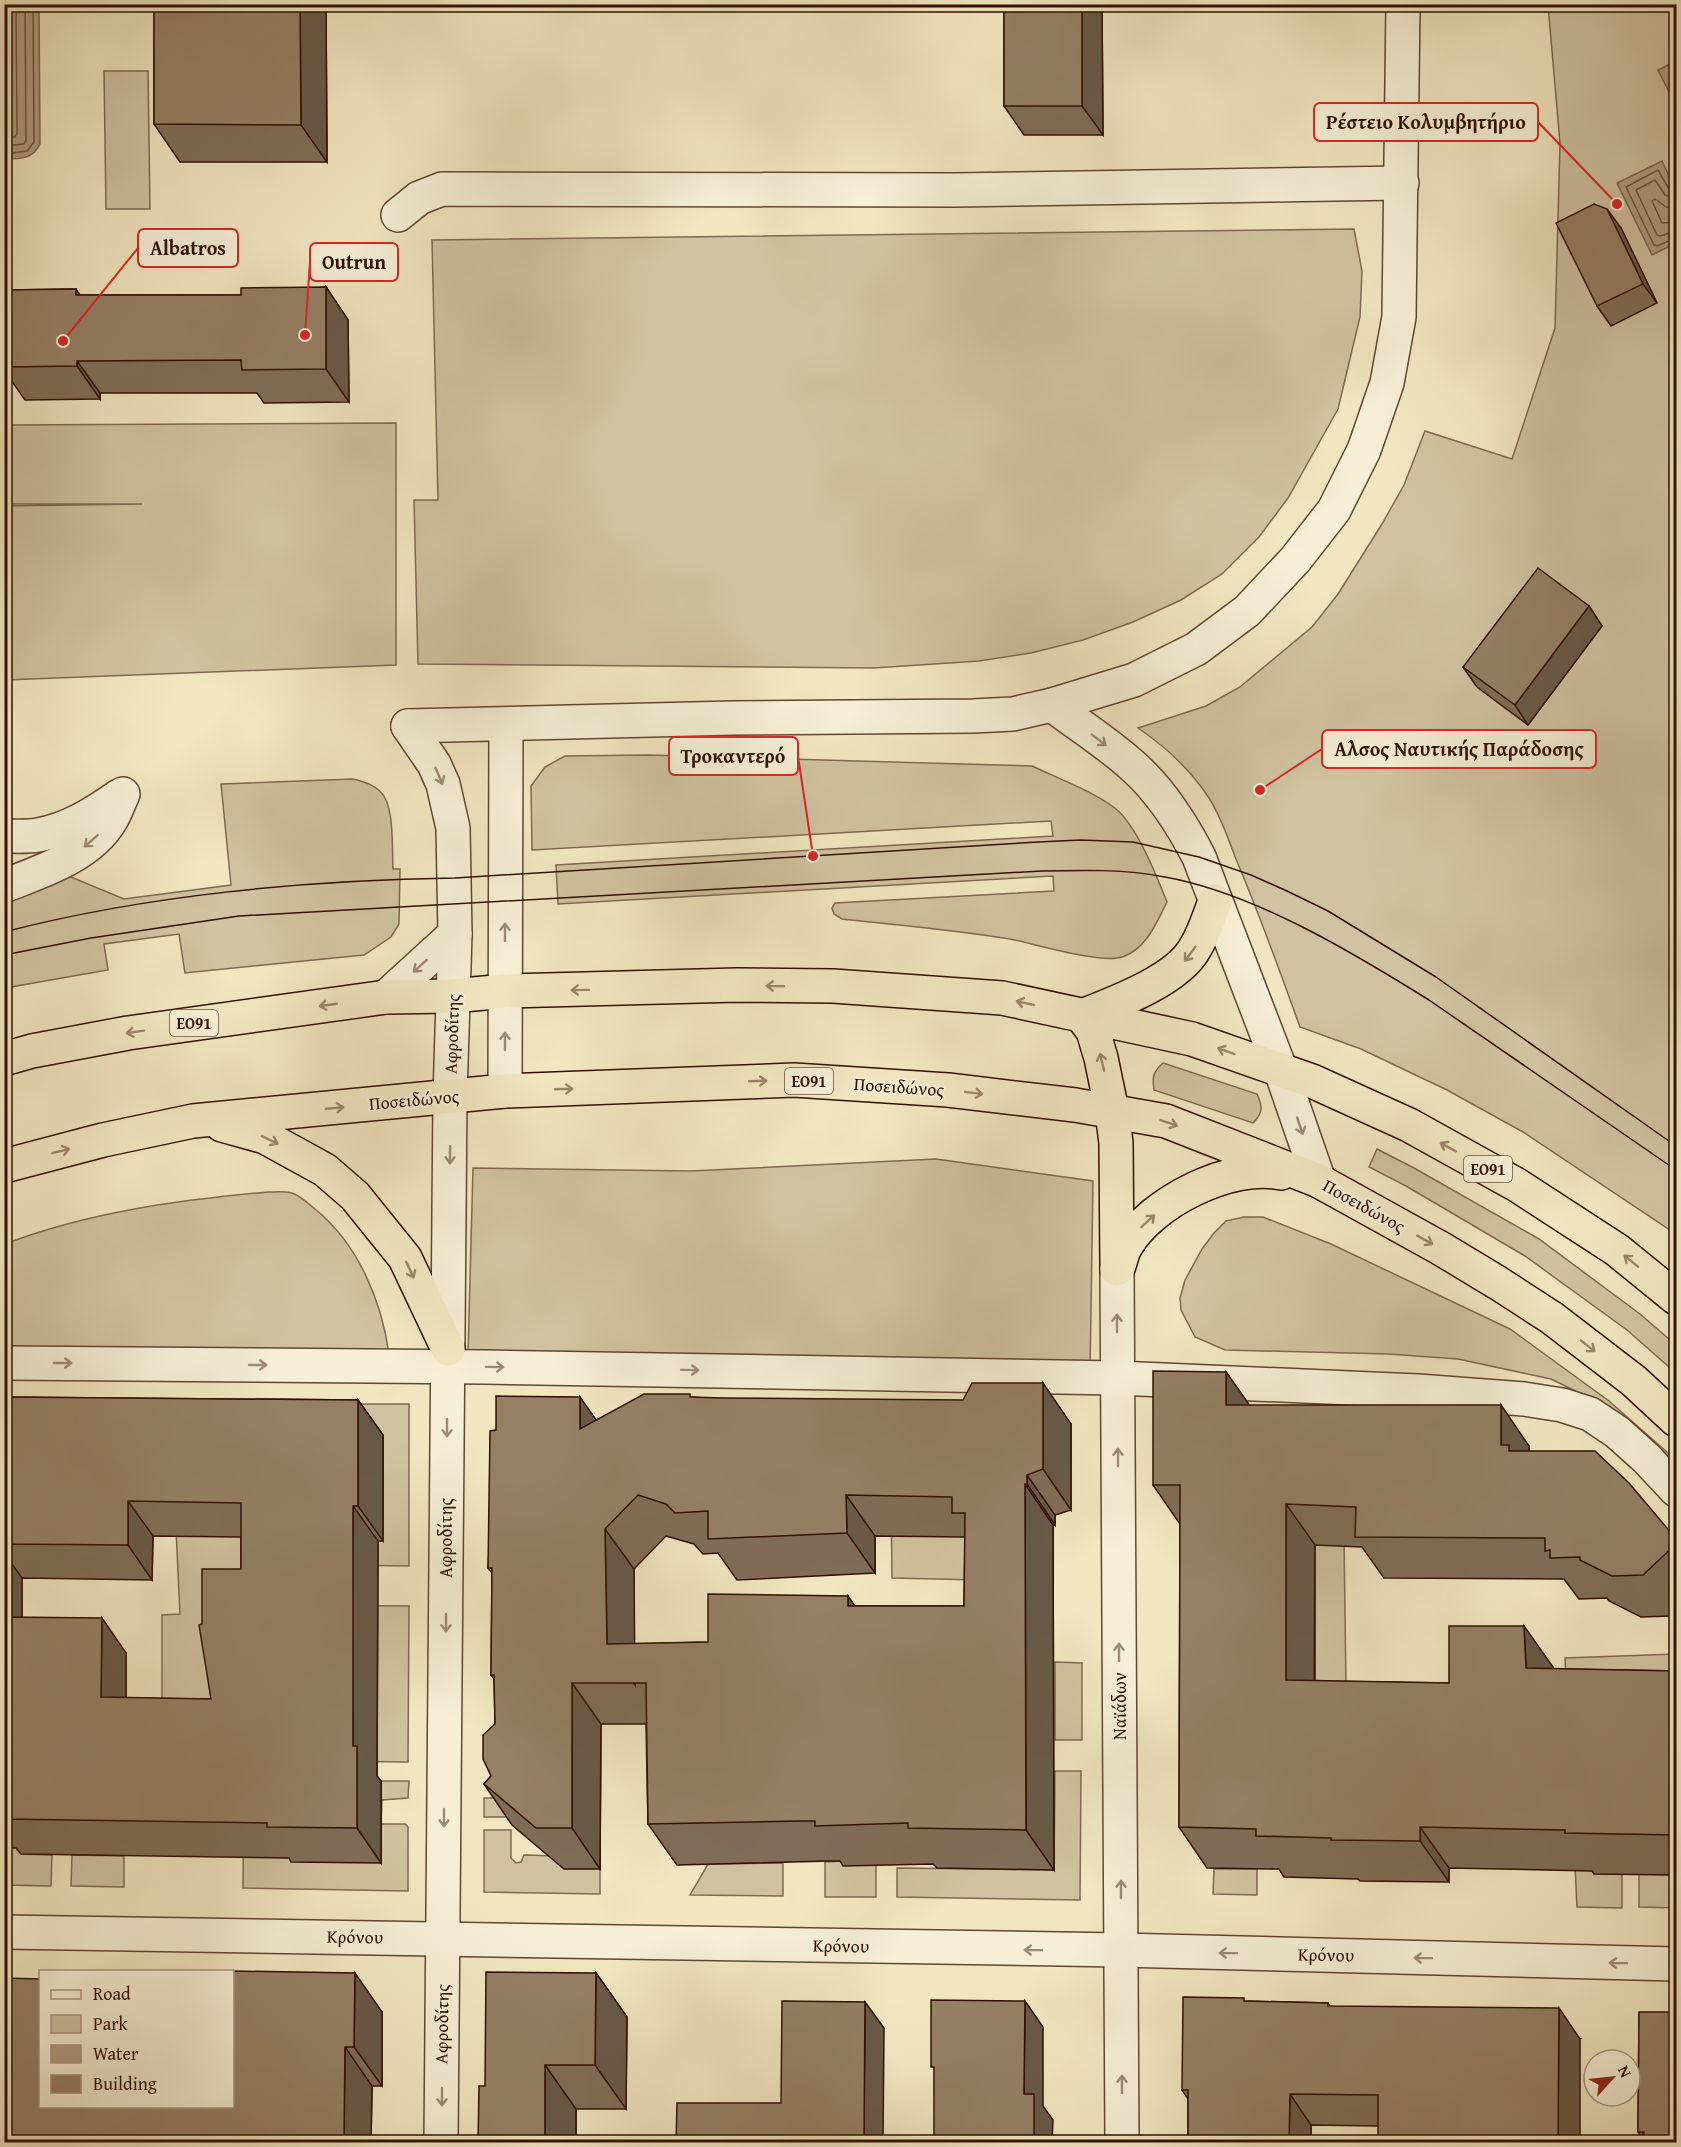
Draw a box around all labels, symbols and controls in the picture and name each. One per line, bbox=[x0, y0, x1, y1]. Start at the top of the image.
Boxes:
callout: Ρέστειο Κολυμβητήριο bbox=[1314, 103, 1538, 141]
text: Ρέστειο Κολυμβητήριο bbox=[1326, 107, 1526, 136]
callout: Albatros bbox=[138, 229, 238, 267]
text: Albatros bbox=[150, 233, 226, 262]
callout: Outrun bbox=[310, 243, 398, 281]
text: Outrun bbox=[322, 247, 386, 276]
callout: Αλσος Ναυτικής Παράδοσης bbox=[1322, 730, 1596, 768]
one-way arrow bbox=[1091, 734, 1107, 746]
text: Αλσος Ναυτικής Παράδοσης bbox=[1334, 734, 1585, 763]
callout: Τροκαντερό bbox=[669, 737, 798, 775]
text: Τροκαντερό bbox=[680, 741, 786, 770]
one-way arrow bbox=[434, 766, 445, 785]
one-way arrow bbox=[84, 834, 99, 848]
one-way arrow bbox=[499, 923, 511, 943]
one-way arrow bbox=[1184, 946, 1197, 962]
one-way arrow bbox=[413, 959, 428, 973]
one-way arrow bbox=[765, 980, 785, 991]
one-way arrow bbox=[570, 984, 590, 995]
street label: Αφροδίτης bbox=[437, 993, 466, 1075]
one-way arrow bbox=[1016, 997, 1035, 1009]
one-way arrow bbox=[318, 999, 338, 1010]
road number: ΕΟ91 bbox=[170, 1010, 218, 1036]
one-way arrow bbox=[125, 1027, 145, 1038]
one-way arrow bbox=[499, 1031, 511, 1051]
one-way arrow bbox=[1217, 1044, 1236, 1055]
one-way arrow bbox=[1095, 1052, 1107, 1071]
road number: ΕΟ91 bbox=[785, 1068, 833, 1094]
street label: Ποσειδώνος bbox=[853, 1070, 945, 1103]
one-way arrow bbox=[748, 1075, 768, 1087]
street label: Ποσειδώνος bbox=[368, 1082, 461, 1117]
one-way arrow bbox=[553, 1083, 573, 1094]
one-way arrow bbox=[963, 1088, 983, 1099]
one-way arrow bbox=[325, 1102, 345, 1113]
one-way arrow bbox=[1295, 1116, 1306, 1135]
one-way arrow bbox=[1159, 1119, 1178, 1130]
one-way arrow bbox=[261, 1135, 279, 1147]
one-way arrow bbox=[1440, 1141, 1458, 1152]
one-way arrow bbox=[51, 1144, 70, 1156]
one-way arrow bbox=[444, 1145, 456, 1165]
road number: ΕΟ91 bbox=[1464, 1156, 1512, 1182]
street label: Ποσειδώνος bbox=[1318, 1172, 1411, 1239]
one-way arrow bbox=[1141, 1214, 1156, 1228]
one-way arrow bbox=[1416, 1235, 1434, 1246]
one-way arrow bbox=[1623, 1255, 1639, 1268]
one-way arrow bbox=[405, 1261, 417, 1279]
one-way arrow bbox=[1111, 1314, 1123, 1334]
one-way arrow bbox=[1580, 1340, 1596, 1353]
one-way arrow bbox=[52, 1357, 72, 1369]
one-way arrow bbox=[247, 1359, 267, 1371]
one-way arrow bbox=[484, 1361, 504, 1373]
one-way arrow bbox=[679, 1364, 699, 1376]
one-way arrow bbox=[441, 1418, 453, 1438]
one-way arrow bbox=[1112, 1448, 1124, 1468]
street label: Αφροδίτης bbox=[432, 1498, 459, 1578]
one-way arrow bbox=[440, 1613, 452, 1633]
one-way arrow bbox=[1113, 1643, 1125, 1663]
street label: Ναϊάδων bbox=[1106, 1672, 1133, 1740]
one-way arrow bbox=[438, 1808, 450, 1828]
one-way arrow bbox=[1115, 1880, 1127, 1900]
street label: Κρόνου bbox=[327, 1923, 383, 1950]
street label: Κρόνου bbox=[813, 1932, 869, 1959]
street label: Κρόνου bbox=[1298, 1941, 1354, 1968]
one-way arrow bbox=[1024, 1944, 1044, 1955]
one-way arrow bbox=[1219, 1947, 1239, 1959]
one-way arrow bbox=[1414, 1952, 1434, 1963]
one-way arrow bbox=[1609, 1957, 1629, 1968]
legend bbox=[39, 1970, 234, 2108]
text: Road bbox=[93, 1980, 131, 2007]
street label: Αφροδίτης bbox=[427, 1983, 456, 2064]
text: Park bbox=[93, 2010, 129, 2037]
text: Water bbox=[93, 2040, 139, 2067]
north arrow bbox=[1582, 2048, 1642, 2108]
text: N bbox=[1612, 2061, 1639, 2082]
text: Building bbox=[93, 2070, 157, 2097]
one-way arrow bbox=[1116, 2075, 1127, 2095]
one-way arrow bbox=[436, 2087, 447, 2107]

